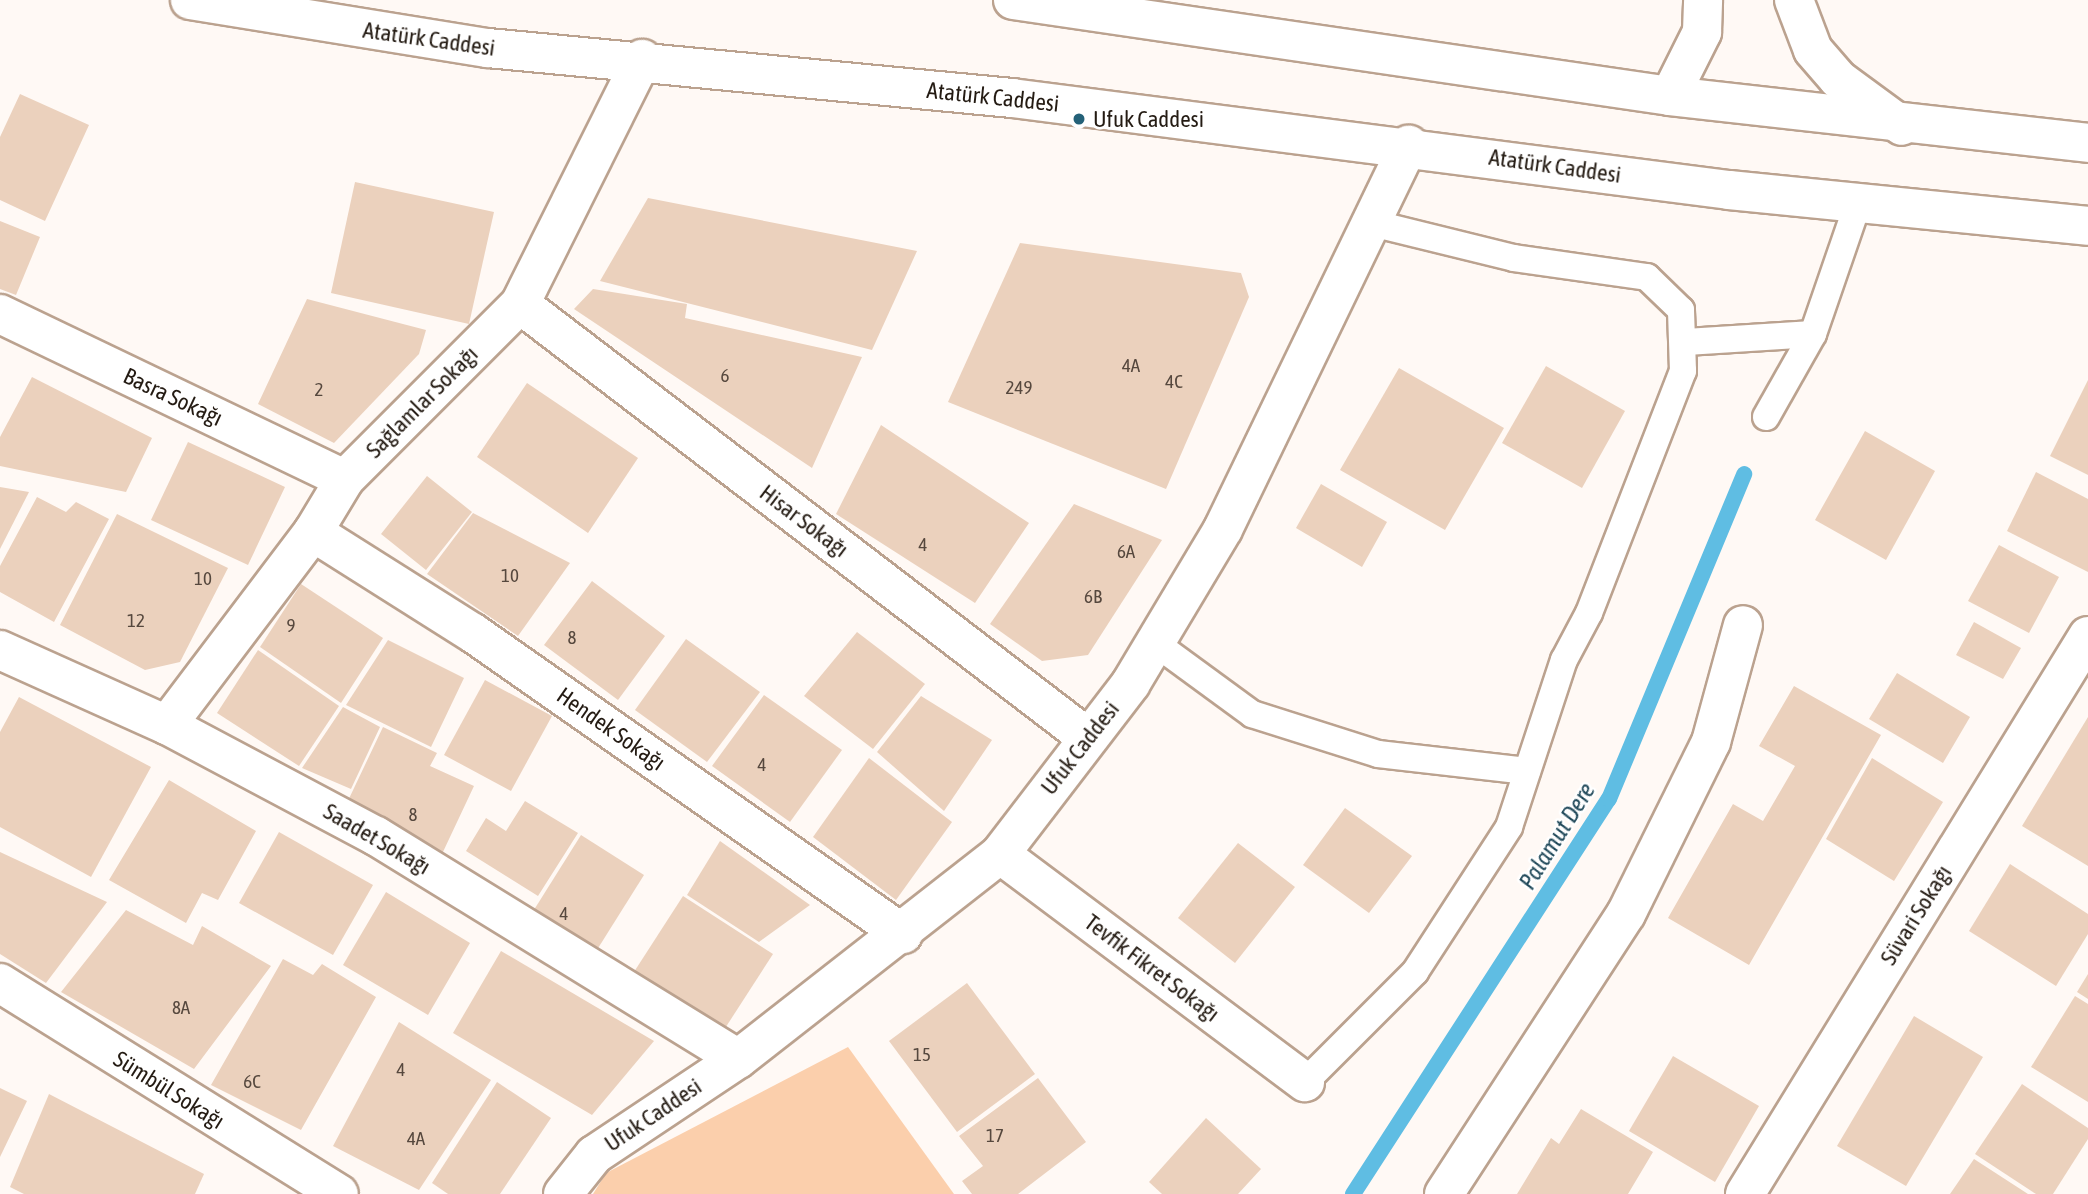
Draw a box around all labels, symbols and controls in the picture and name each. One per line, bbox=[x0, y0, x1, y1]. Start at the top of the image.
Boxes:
street label: Atatürk Caddesi bbox=[361, 16, 497, 62]
street label: Atatürk Caddesi bbox=[925, 76, 1061, 118]
place label: Ufuk Caddesi bbox=[1093, 105, 1204, 133]
marker: Ufuk Caddesi bbox=[1071, 111, 1087, 127]
street label: Atatürk Caddesi bbox=[1487, 143, 1623, 189]
street label: Sağlamlar Sokağı bbox=[360, 340, 484, 464]
house number: 4A bbox=[1122, 355, 1140, 377]
street label: Basra Sokağı bbox=[119, 362, 227, 432]
house number: 6 bbox=[721, 365, 729, 387]
house number: 4C bbox=[1165, 371, 1183, 393]
house number: 249 bbox=[1006, 377, 1032, 399]
house number: 2 bbox=[315, 379, 323, 401]
street label: Hisar Sokağı bbox=[754, 479, 854, 563]
house number: 4 bbox=[919, 534, 927, 556]
house number: 6A bbox=[1117, 541, 1135, 563]
house number: 10 bbox=[501, 565, 519, 587]
house number: 10 bbox=[194, 568, 212, 590]
house number: 6B bbox=[1084, 586, 1102, 608]
house number: 12 bbox=[127, 610, 145, 632]
house number: 9 bbox=[287, 615, 295, 637]
house number: 8 bbox=[568, 627, 576, 649]
street label: Hendek Sokağı bbox=[551, 682, 671, 776]
street label: Ufuk Caddesi bbox=[1035, 696, 1125, 800]
house number: 4 bbox=[758, 754, 766, 776]
water label: Palamut Dere bbox=[1513, 777, 1601, 895]
street label: Saadet Sokağı bbox=[319, 797, 435, 881]
house number: 8 bbox=[409, 804, 417, 826]
street label: Süvari Sokağı bbox=[1875, 860, 1957, 970]
house number: 4 bbox=[560, 903, 568, 925]
street label: Tevfik Fikret Sokağı bbox=[1079, 908, 1225, 1028]
house number: 8A bbox=[172, 997, 190, 1019]
house number: 15 bbox=[913, 1044, 931, 1066]
street label: Sümbül Sokağı bbox=[109, 1045, 229, 1135]
house number: 4 bbox=[397, 1059, 405, 1081]
house number: 6C bbox=[243, 1071, 261, 1093]
street label: Ufuk Caddesi bbox=[599, 1073, 707, 1157]
house number: 17 bbox=[986, 1125, 1004, 1147]
house number: 4A bbox=[407, 1128, 425, 1150]

